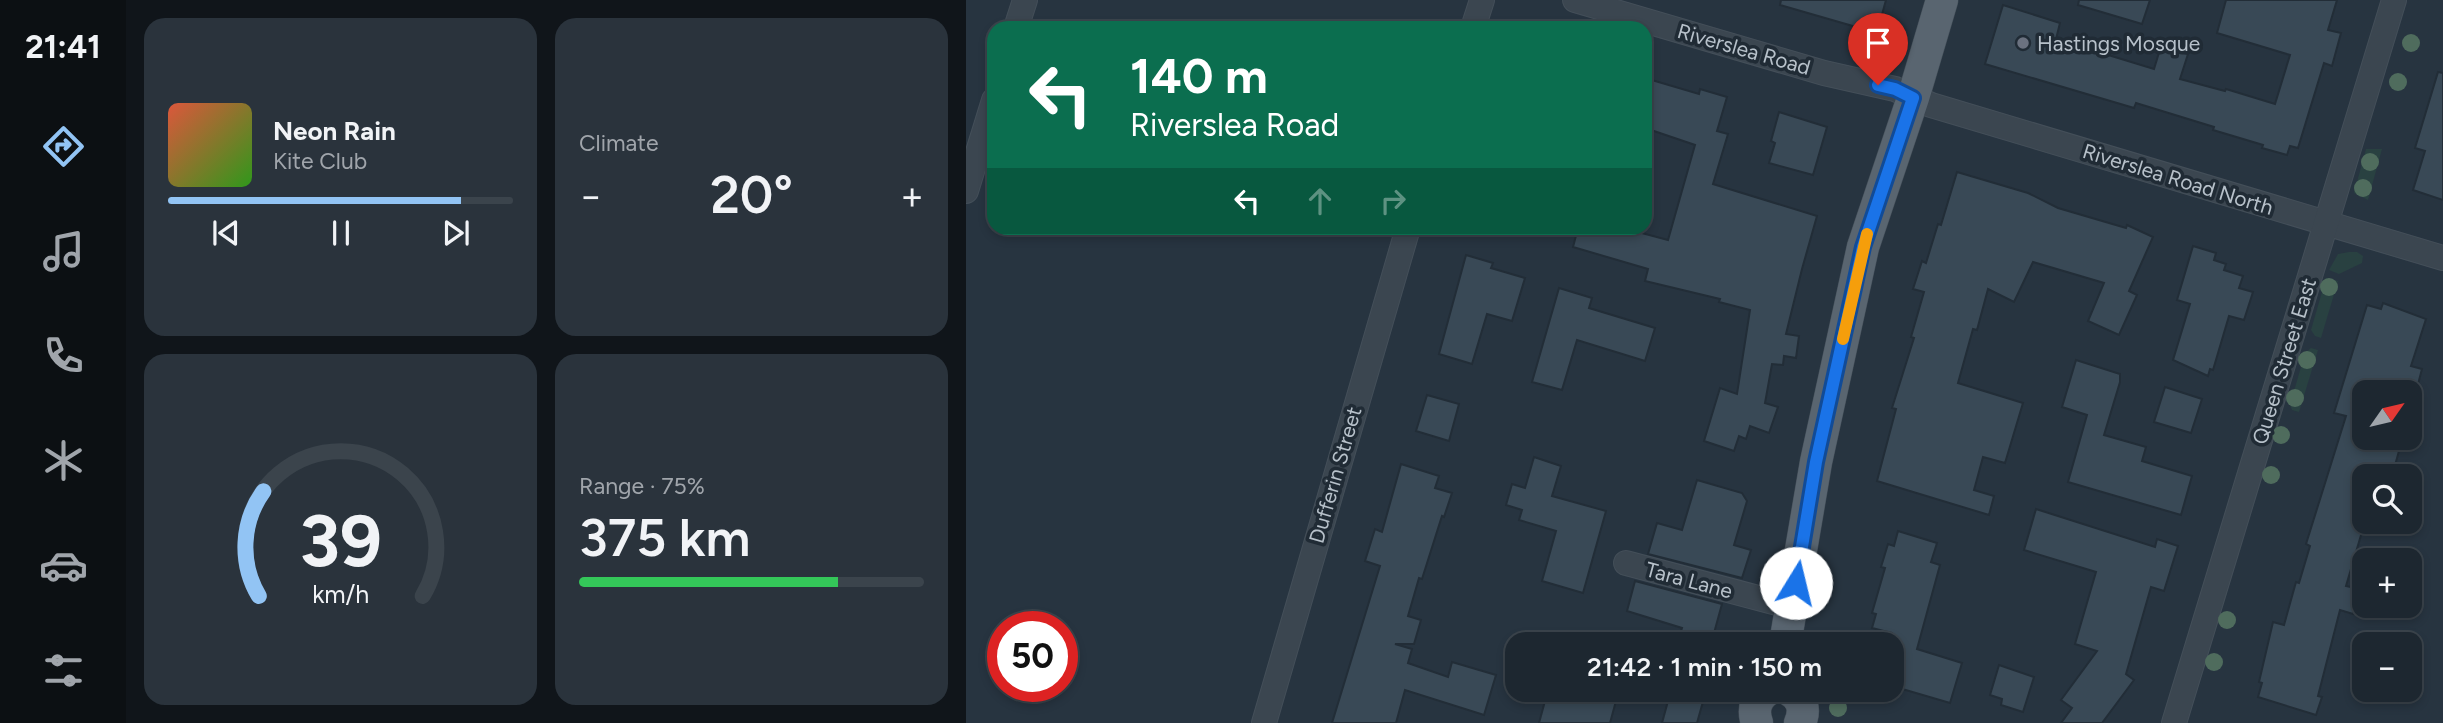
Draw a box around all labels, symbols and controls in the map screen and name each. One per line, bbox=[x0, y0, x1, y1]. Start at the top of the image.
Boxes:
pin bbox=[1848, 13, 1908, 85]
street label: Riverslea Road bbox=[1675, 18, 1813, 80]
icon: arrive bbox=[1859, 24, 1897, 62]
text: 21:41 bbox=[25, 28, 101, 66]
place label: Hastings Mosque bbox=[2037, 31, 2200, 56]
marker: Hastings Mosque bbox=[2015, 35, 2031, 51]
text: 140 m bbox=[1130, 46, 1268, 105]
icon: left bbox=[1015, 49, 1106, 140]
text: Riverslea Road bbox=[1130, 106, 1339, 144]
text: Neon Rain bbox=[273, 115, 396, 147]
icon: directions bbox=[39, 122, 88, 171]
text: Climate bbox=[579, 129, 658, 157]
street label: Riverslea Road North bbox=[2080, 138, 2276, 220]
text: Kite Club bbox=[273, 147, 367, 175]
text: 20° bbox=[710, 164, 793, 226]
text: − bbox=[579, 173, 603, 219]
text: + bbox=[900, 173, 924, 219]
icon: left bbox=[1228, 182, 1266, 220]
icon: ahead bbox=[1301, 182, 1339, 220]
icon: right bbox=[1374, 182, 1412, 220]
icon: previous bbox=[207, 214, 245, 252]
icon: pause bbox=[322, 214, 360, 252]
icon: next bbox=[437, 214, 475, 252]
icon: music bbox=[39, 227, 88, 276]
street label: Queen Street East bbox=[2247, 275, 2321, 447]
icon: phone bbox=[39, 331, 88, 380]
north arrow bbox=[2352, 380, 2422, 450]
map controls bbox=[2352, 380, 2422, 702]
street label: Dufferin Street bbox=[1304, 404, 1366, 546]
icon: climate bbox=[39, 436, 88, 485]
button: search bbox=[2352, 464, 2422, 534]
text: Range · 75% bbox=[579, 472, 705, 500]
text: 39 bbox=[299, 497, 382, 584]
text: 375 km bbox=[579, 507, 751, 569]
icon: car bbox=[39, 541, 88, 590]
position arrow bbox=[1759, 546, 1833, 620]
button: + bbox=[2352, 548, 2422, 618]
street label: Tara Lane bbox=[1643, 556, 1735, 604]
text: km/h bbox=[312, 578, 369, 608]
speed limit sign: 50 bbox=[987, 611, 1078, 702]
button: − bbox=[2352, 632, 2422, 702]
icon: filters bbox=[39, 646, 88, 695]
text: 21:42 · 1 min · 150 m bbox=[1587, 651, 1822, 683]

